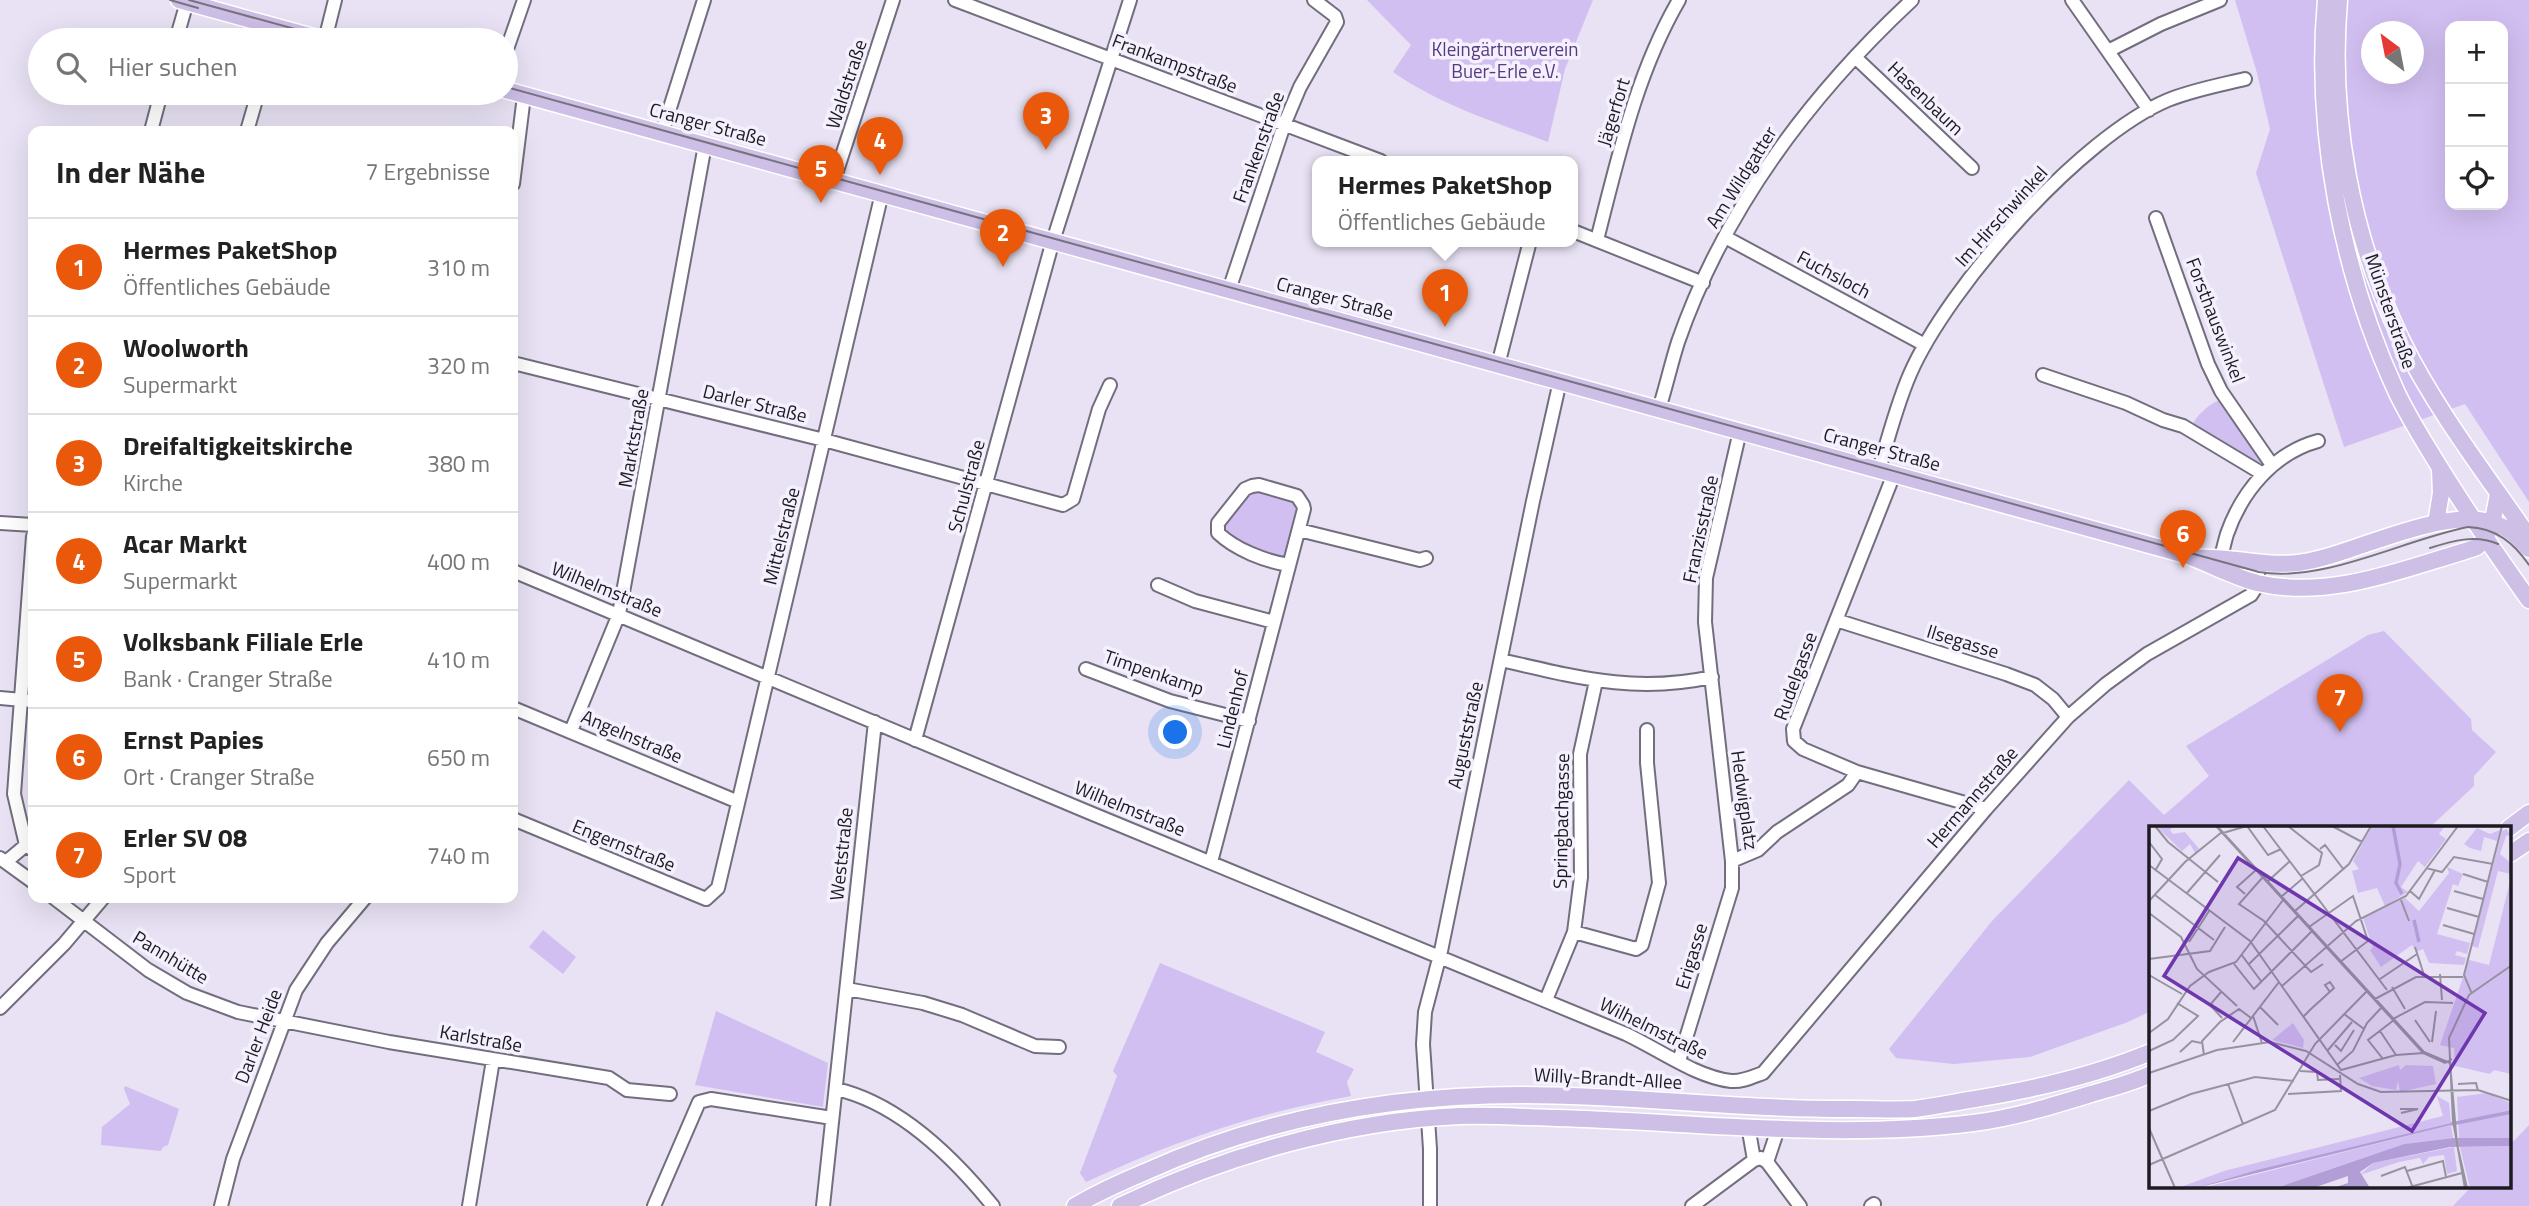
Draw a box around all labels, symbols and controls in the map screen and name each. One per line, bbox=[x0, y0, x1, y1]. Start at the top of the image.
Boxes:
north arrow bbox=[2361, 21, 2424, 84]
map controls bbox=[2445, 21, 2508, 210]
button: + bbox=[2445, 21, 2508, 84]
street label: Frankampstraße bbox=[1108, 25, 1242, 100]
search box bbox=[28, 28, 518, 105]
park label: Kleingärtnerverein Buer-Erle e.V. bbox=[1432, 34, 1578, 85]
street label: Waldstraße bbox=[817, 35, 874, 132]
text: Hier suchen bbox=[108, 47, 237, 86]
icon: search bbox=[52, 48, 90, 86]
street label: Hasenbaum bbox=[1882, 54, 1971, 142]
street label: Jägerfort bbox=[1588, 74, 1637, 150]
button: − bbox=[2445, 84, 2508, 147]
street label: Frankenstraße bbox=[1224, 87, 1291, 207]
pin: 3 bbox=[1023, 92, 1069, 150]
street label: Cranger Straße bbox=[646, 94, 770, 153]
pin: 4 bbox=[857, 117, 903, 175]
street label: Am Wildgatter bbox=[1698, 120, 1784, 233]
pin: 5 bbox=[798, 145, 844, 203]
button: locate bbox=[2445, 147, 2508, 210]
text: In der Nähe bbox=[56, 149, 205, 195]
text: 7 Ergebnisse bbox=[366, 154, 490, 189]
popup bbox=[1312, 156, 1578, 247]
street label: Im Hirschwinkel bbox=[1947, 159, 2054, 273]
text: Hermes PaketShop bbox=[1338, 165, 1552, 204]
text: Öffentliches Gebäude bbox=[1338, 204, 1546, 239]
pin: 2 bbox=[980, 209, 1026, 267]
text: Hermes PaketShop bbox=[123, 230, 337, 269]
street label: Fuchsloch bbox=[1792, 242, 1876, 305]
street label: Münsterstraße bbox=[2358, 249, 2425, 372]
text: 1 bbox=[73, 250, 85, 285]
text: 310 m bbox=[427, 250, 490, 285]
street label: Forsthauswinkel bbox=[2179, 253, 2254, 387]
street label: Cranger Straße bbox=[1273, 268, 1397, 327]
text: Öffentliches Gebäude bbox=[123, 269, 331, 304]
pin: 1 bbox=[1422, 269, 1468, 327]
text: Woolworth bbox=[123, 328, 249, 367]
text: 2 bbox=[73, 348, 85, 383]
text: 320 m bbox=[427, 348, 490, 383]
text: Supermarkt bbox=[123, 367, 237, 402]
street label: Darler Straße bbox=[700, 376, 810, 429]
street label: Marktstraße bbox=[610, 386, 655, 490]
street label: Cranger Straße bbox=[1820, 419, 1944, 478]
text: Dreifaltigkeitskirche bbox=[123, 426, 353, 465]
street label: Schulstraße bbox=[939, 436, 992, 536]
text: 3 bbox=[73, 446, 85, 481]
text: 380 m bbox=[427, 446, 490, 481]
text: Kirche bbox=[123, 465, 183, 500]
street label: Franzisstraße bbox=[1674, 472, 1725, 586]
street label: Mittelstraße bbox=[754, 484, 807, 588]
pin: 6 bbox=[2160, 510, 2206, 568]
text: Acar Markt bbox=[123, 524, 247, 563]
text: 4 bbox=[73, 544, 85, 579]
text: 400 m bbox=[427, 544, 490, 579]
street label: Wilhelmstraße bbox=[547, 553, 667, 624]
text: Supermarkt bbox=[123, 563, 237, 598]
street label: Ilsegasse bbox=[1924, 616, 2003, 665]
text: Volksbank Filiale Erle bbox=[123, 622, 363, 661]
street label: Rudelgasse bbox=[1765, 627, 1824, 724]
street label: Timpenkamp bbox=[1100, 641, 1208, 702]
text: 5 bbox=[73, 642, 85, 677]
text: 410 m bbox=[427, 642, 490, 677]
text: Bank · Cranger Straße bbox=[123, 661, 333, 696]
street label: Lindenhof bbox=[1208, 666, 1255, 751]
pin: 7 bbox=[2317, 674, 2363, 732]
street label: Auguststraße bbox=[1439, 679, 1490, 791]
street label: Angelnstraße bbox=[577, 701, 687, 770]
your location bbox=[1158, 715, 1192, 749]
text: Ernst Papies bbox=[123, 720, 264, 759]
street label: Hermannstraße bbox=[1919, 739, 2024, 854]
text: 6 bbox=[73, 740, 85, 775]
text: 650 m bbox=[427, 740, 490, 775]
street label: Hedwigplatz bbox=[1724, 748, 1767, 851]
street label: Springbachgasse bbox=[1545, 753, 1576, 889]
text: Ort · Cranger Straße bbox=[123, 759, 315, 794]
street label: Wilhelmstraße bbox=[1070, 772, 1190, 843]
street label: Weststraße bbox=[821, 806, 860, 902]
street label: Engernstraße bbox=[568, 811, 680, 878]
text: Erler SV 08 bbox=[123, 818, 247, 857]
inset map bbox=[2149, 826, 2512, 1188]
text: 7 bbox=[73, 838, 85, 873]
text: 740 m bbox=[427, 838, 490, 873]
text: Sport bbox=[123, 857, 176, 892]
street label: Erigasse bbox=[1667, 919, 1714, 993]
street label: Pannhütte bbox=[128, 922, 215, 991]
street label: Darler Heide bbox=[226, 984, 289, 1087]
street label: Wilhelmstraße bbox=[1595, 989, 1713, 1066]
street label: Karlstraße bbox=[437, 1016, 525, 1059]
street label: Willy-Brandt-Allee bbox=[1533, 1059, 1683, 1096]

